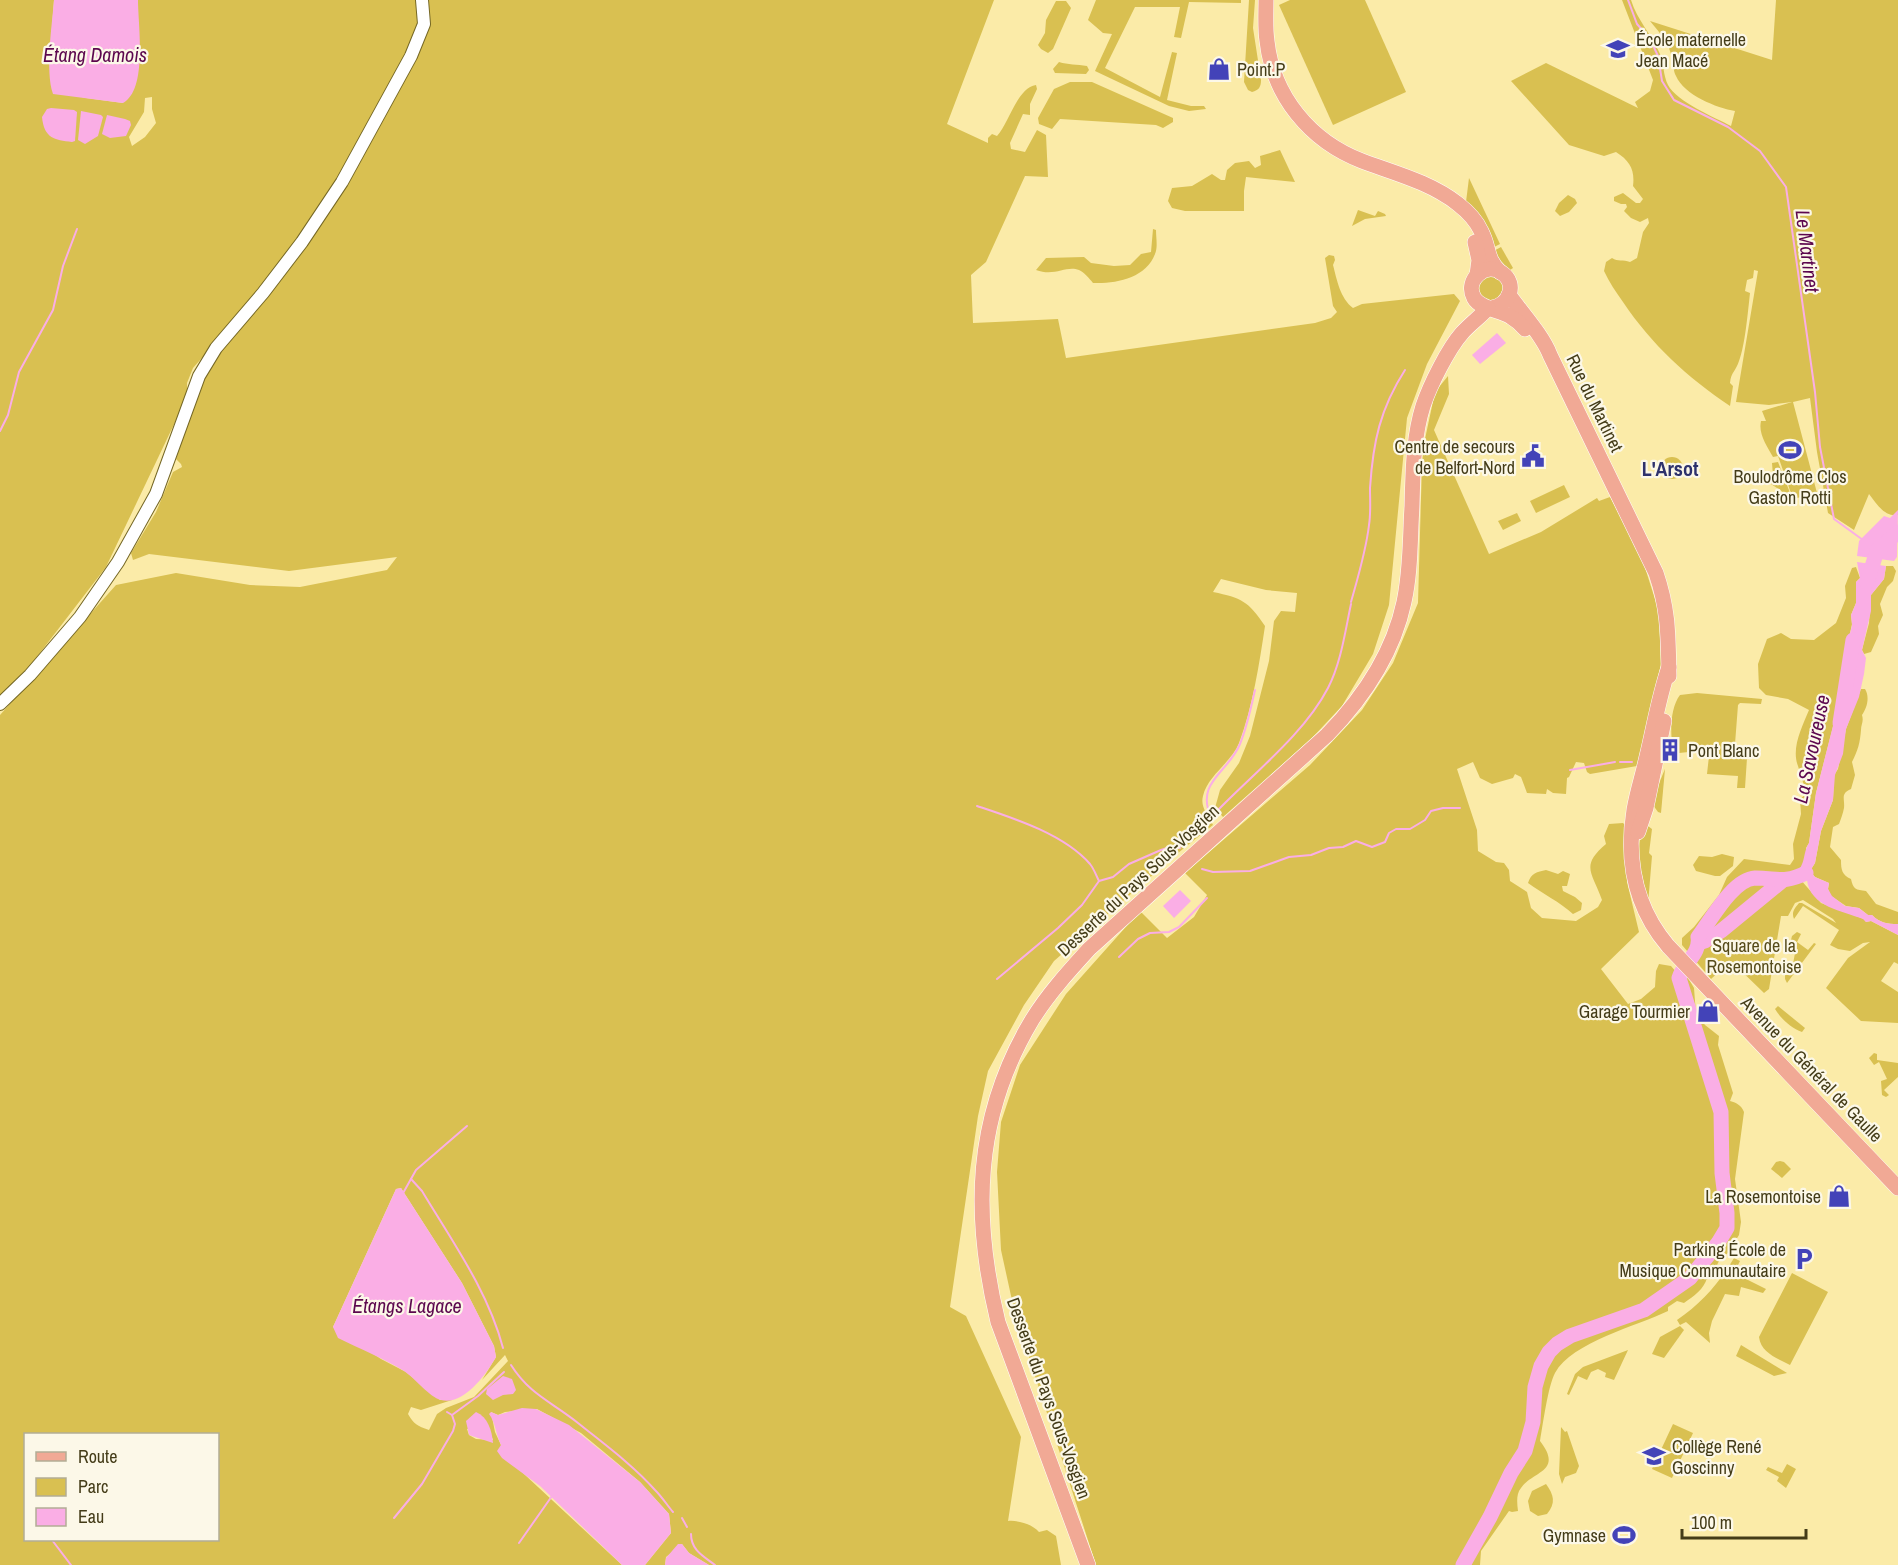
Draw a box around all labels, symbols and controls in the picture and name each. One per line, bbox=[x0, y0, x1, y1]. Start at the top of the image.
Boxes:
place label: École maternelle Jean Macé bbox=[1636, 27, 1746, 73]
school or university icon: École maternelle Jean Macé bbox=[1605, 36, 1631, 62]
water label: Étang Damois bbox=[43, 41, 147, 68]
shop icon: Point.P bbox=[1206, 56, 1232, 82]
place label: Point.P bbox=[1237, 57, 1286, 82]
water label: Le Martinet bbox=[1790, 208, 1827, 294]
street label: Rue du Martinet bbox=[1561, 350, 1629, 456]
place label: Centre de secours de Belfort-Nord bbox=[1394, 434, 1515, 480]
sports icon: Boulodrôme Clos Gaston Rotti bbox=[1777, 437, 1803, 463]
public building icon: Centre de secours de Belfort-Nord bbox=[1520, 443, 1546, 469]
district label: L'Arsot bbox=[1642, 455, 1699, 482]
place label: Boulodrôme Clos Gaston Rotti bbox=[1733, 464, 1847, 510]
water label: La Savoureuse bbox=[1786, 692, 1836, 806]
building icon: Pont Blanc bbox=[1657, 737, 1683, 763]
place label: Pont Blanc bbox=[1688, 738, 1759, 763]
street label: Desserte du Pays Sous-Vosgien bbox=[1052, 798, 1224, 962]
park label: Square de la Rosemontoise bbox=[1706, 933, 1802, 979]
street label: Avenue du Général de Gaulle bbox=[1735, 990, 1888, 1148]
shop icon: Garage Tourmier bbox=[1695, 998, 1721, 1024]
place label: Garage Tourmier bbox=[1579, 999, 1690, 1024]
shop icon: La Rosemontoise bbox=[1826, 1183, 1852, 1209]
place label: La Rosemontoise bbox=[1705, 1184, 1821, 1209]
place label: Parking École de Musique Communautaire bbox=[1619, 1237, 1786, 1283]
parking icon: Parking École de Musique Communautaire bbox=[1791, 1246, 1817, 1272]
water label: Étangs Lagace bbox=[352, 1292, 462, 1319]
street label: Desserte du Pays Sous-Vosgien bbox=[1001, 1294, 1097, 1502]
legend bbox=[24, 1433, 219, 1541]
place label: Collège René Goscinny bbox=[1672, 1434, 1761, 1480]
school or university icon: Collège René Goscinny bbox=[1641, 1443, 1667, 1469]
text: Route bbox=[78, 1444, 117, 1469]
text: Parc bbox=[78, 1474, 108, 1499]
scale bar bbox=[1682, 1502, 1806, 1540]
text: Eau bbox=[78, 1504, 104, 1529]
text: 100 m bbox=[1691, 1510, 1732, 1535]
sports icon: Gymnase bbox=[1611, 1522, 1637, 1548]
place label: Gymnase bbox=[1543, 1523, 1606, 1548]

